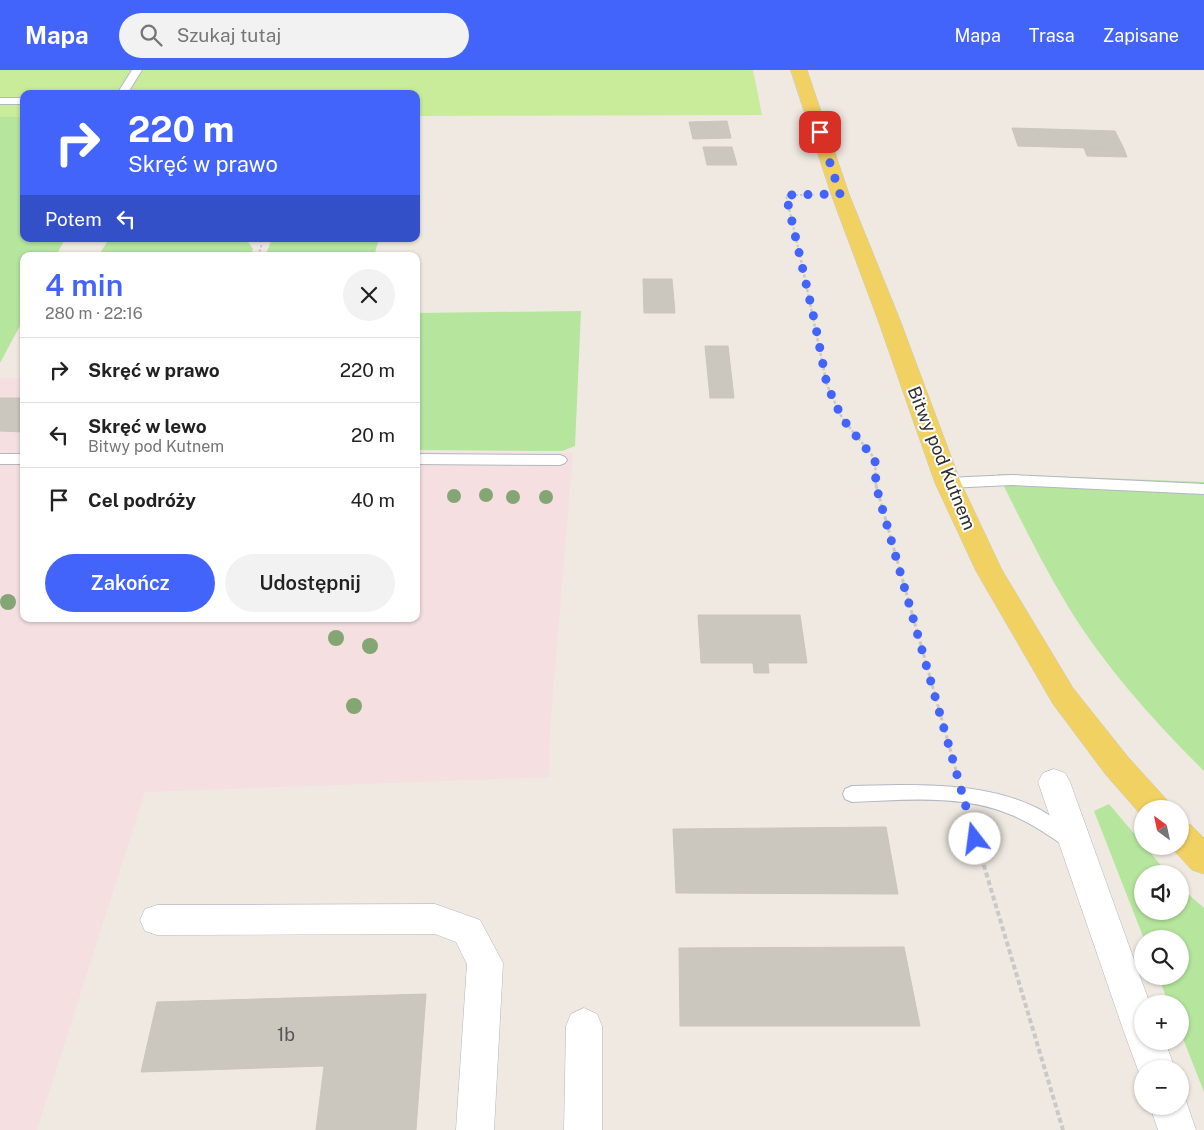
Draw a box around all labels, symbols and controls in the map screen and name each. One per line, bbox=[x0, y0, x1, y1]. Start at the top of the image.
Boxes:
search box bbox=[119, 13, 469, 58]
text: Mapa bbox=[25, 21, 89, 49]
icon: search bbox=[137, 21, 165, 49]
text: Szukaj tutaj bbox=[177, 24, 281, 46]
text: Mapa bbox=[954, 25, 1001, 46]
text: Trasa bbox=[1029, 25, 1075, 46]
text: Zapisane bbox=[1103, 25, 1179, 46]
text: 220 m bbox=[128, 109, 234, 150]
icon: right bbox=[45, 110, 110, 175]
pin bbox=[799, 111, 841, 153]
icon: arrive bbox=[806, 118, 834, 146]
text: Skręć w prawo bbox=[128, 151, 278, 177]
icon: left bbox=[112, 205, 140, 233]
text: Potem bbox=[45, 208, 102, 230]
text: 4 min bbox=[45, 267, 123, 303]
button: close bbox=[343, 269, 395, 321]
text: 280 m · 22:16 bbox=[45, 304, 143, 323]
icon: right bbox=[45, 356, 73, 384]
text: Skręć w prawo bbox=[88, 359, 220, 381]
text: 220 m bbox=[340, 359, 395, 381]
street label: Bitwy pod Kutnem bbox=[904, 383, 980, 533]
text: Skręć w lewo bbox=[88, 415, 207, 437]
icon: left bbox=[45, 421, 73, 449]
text: 20 m bbox=[351, 424, 395, 446]
text: Bitwy pod Kutnem bbox=[88, 437, 224, 456]
icon: arrive bbox=[45, 486, 73, 514]
text: Cel podróży bbox=[88, 489, 196, 511]
text: 40 m bbox=[350, 489, 395, 511]
button: Zakończ bbox=[45, 554, 215, 612]
button: Udostępnij bbox=[225, 554, 395, 612]
north arrow bbox=[1134, 800, 1189, 855]
map controls bbox=[1134, 800, 1189, 1115]
position arrow bbox=[948, 812, 1000, 864]
button: sound bbox=[1134, 865, 1189, 920]
button: search bbox=[1134, 930, 1189, 985]
button: + bbox=[1134, 995, 1189, 1050]
house number: 1b bbox=[277, 1024, 295, 1045]
button: − bbox=[1134, 1060, 1189, 1115]

